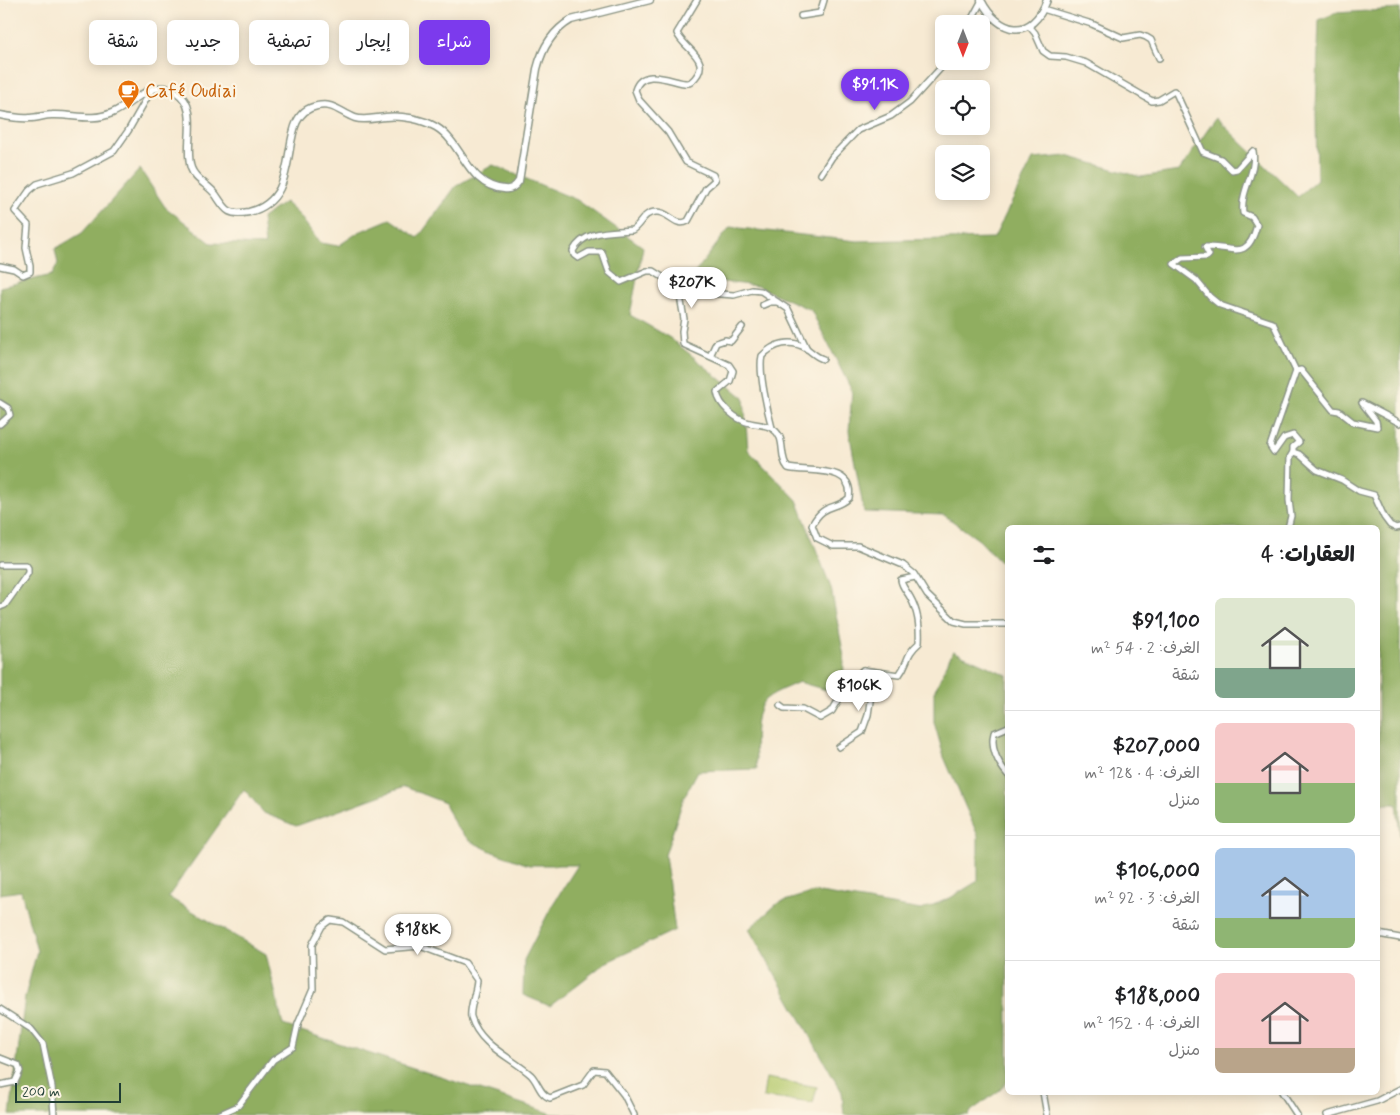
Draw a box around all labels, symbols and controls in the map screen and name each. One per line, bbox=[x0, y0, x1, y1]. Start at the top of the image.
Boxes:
north arrow bbox=[935, 15, 990, 70]
map controls bbox=[935, 15, 990, 200]
chip: شقة bbox=[89, 20, 157, 65]
chip: جديد bbox=[167, 20, 239, 65]
chip: تصفية bbox=[249, 20, 329, 65]
chip: إيجار bbox=[339, 20, 409, 65]
chip: شراء bbox=[419, 20, 490, 65]
pin: $91.1K bbox=[834, 68, 916, 111]
text: $91.1K bbox=[852, 74, 898, 95]
cafe icon: Café Oudiai bbox=[117, 79, 141, 110]
place label: Café Oudiai bbox=[145, 79, 236, 104]
button: locate bbox=[935, 80, 990, 135]
button: layers bbox=[935, 145, 990, 200]
pin: $207K bbox=[657, 266, 727, 309]
text: $207K bbox=[669, 272, 715, 293]
icon: filters bbox=[1030, 541, 1058, 569]
text: العقارات: 4 bbox=[1261, 541, 1355, 569]
text: $91,100 bbox=[1132, 607, 1200, 635]
icon: home bbox=[1255, 618, 1315, 678]
text: الغرف: 2 · 54 m² bbox=[1091, 638, 1200, 659]
text: شقة bbox=[1172, 665, 1200, 686]
pin: $106K bbox=[824, 670, 894, 712]
text: $106K bbox=[837, 675, 881, 696]
text: $207,000 bbox=[1113, 732, 1200, 760]
icon: home bbox=[1255, 743, 1315, 803]
text: الغرف: 4 · 128 m² bbox=[1084, 763, 1200, 784]
text: منزل bbox=[1168, 790, 1200, 811]
text: $106,000 bbox=[1115, 857, 1200, 885]
icon: home bbox=[1255, 868, 1315, 928]
text: الغرف: 3 · 92 m² bbox=[1094, 888, 1200, 909]
pin: $188K bbox=[383, 914, 453, 956]
text: شقة bbox=[1172, 915, 1200, 936]
text: $188K bbox=[395, 919, 441, 940]
text: $188,000 bbox=[1114, 982, 1200, 1010]
icon: home bbox=[1255, 993, 1315, 1053]
text: الغرف: 4 · 152 m² bbox=[1084, 1013, 1200, 1034]
text: منزل bbox=[1168, 1040, 1200, 1061]
scale bar bbox=[15, 1080, 121, 1103]
text: 200 m bbox=[22, 1083, 60, 1101]

